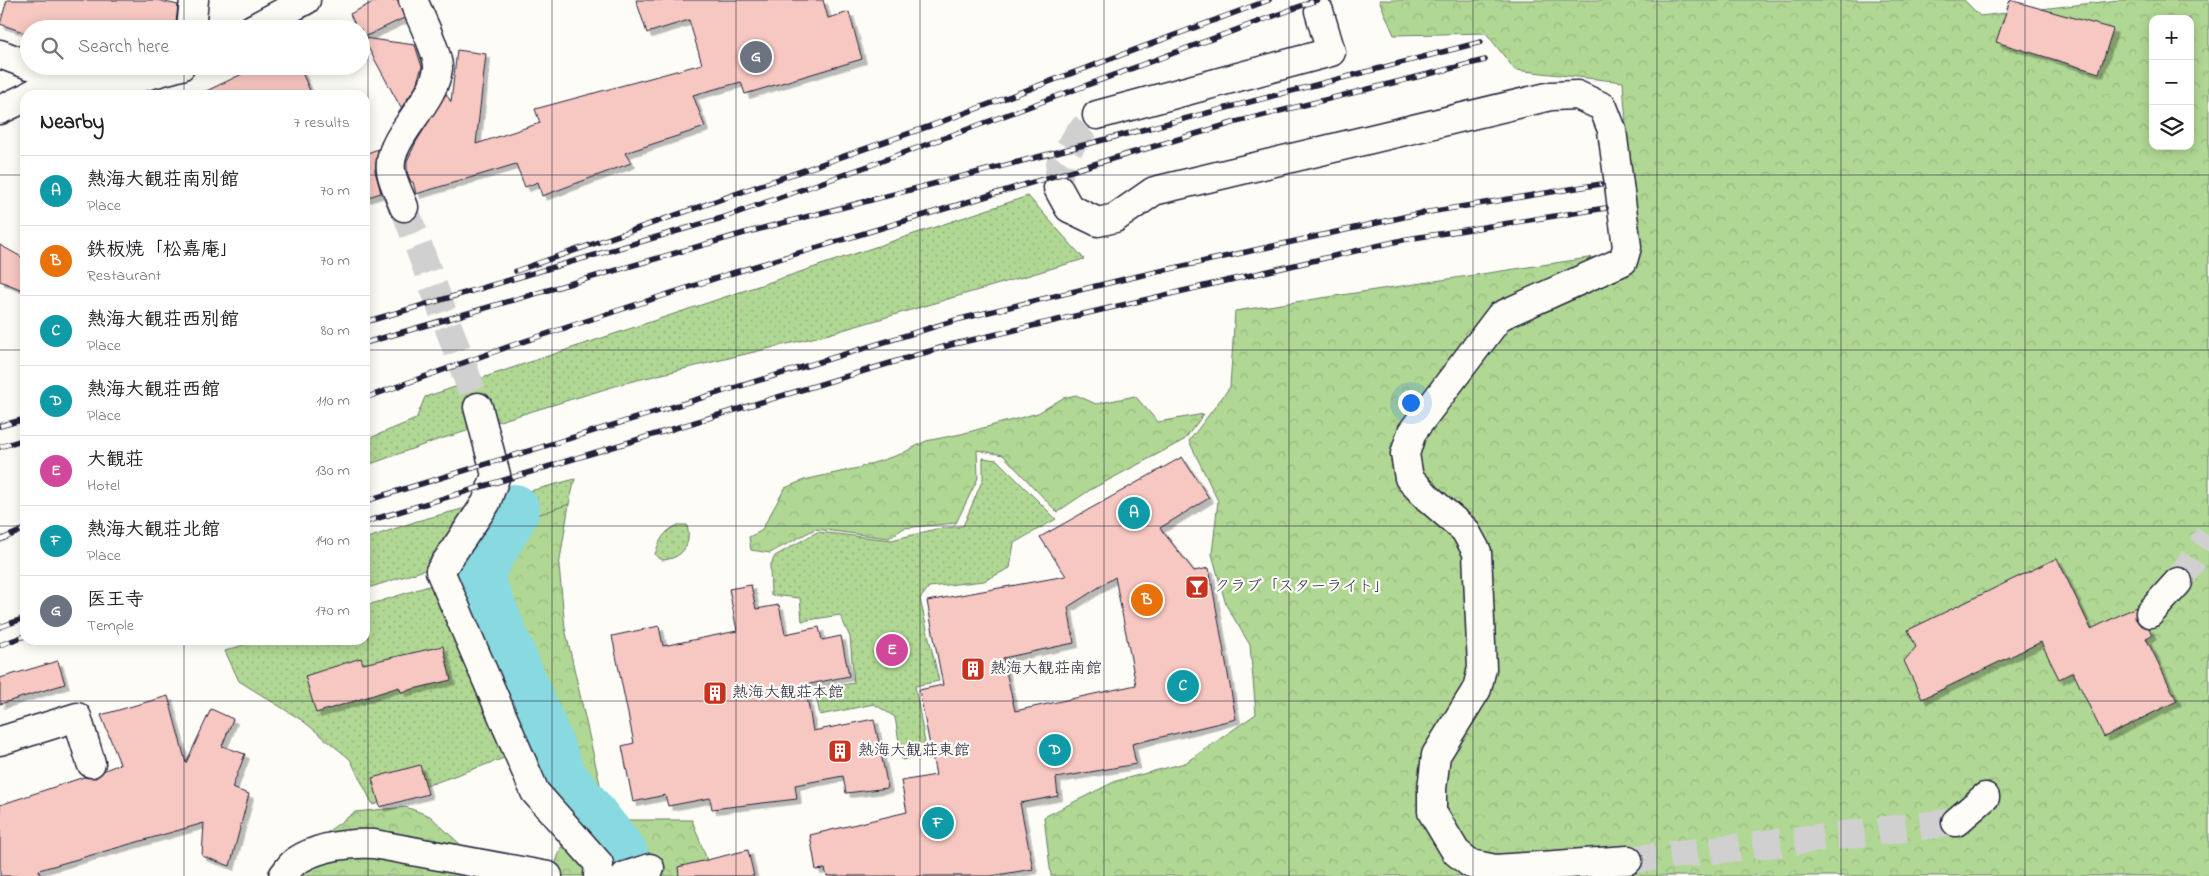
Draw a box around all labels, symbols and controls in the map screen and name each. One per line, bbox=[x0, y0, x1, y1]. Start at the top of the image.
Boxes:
map controls bbox=[2149, 15, 2194, 150]
button: + bbox=[2149, 15, 2194, 60]
search box bbox=[20, 20, 370, 75]
icon: search bbox=[38, 34, 66, 62]
text: Search here bbox=[78, 34, 169, 61]
pin: G bbox=[740, 38, 772, 76]
button: − bbox=[2149, 60, 2194, 105]
button: layers bbox=[2149, 105, 2194, 150]
text: Nearby bbox=[40, 108, 104, 138]
text: 7 results bbox=[294, 111, 350, 135]
text: 熱海大観荘南別館 bbox=[87, 167, 239, 194]
text: A bbox=[51, 179, 61, 203]
text: 70 m bbox=[320, 179, 350, 203]
text: Place bbox=[87, 194, 121, 218]
text: 鉄板焼「松嘉庵」 bbox=[87, 237, 239, 264]
text: B bbox=[51, 249, 61, 273]
text: 70 m bbox=[320, 249, 350, 273]
text: Restaurant bbox=[87, 264, 161, 288]
text: 熱海大観荘西別館 bbox=[87, 307, 239, 334]
text: C bbox=[52, 319, 60, 343]
text: 80 m bbox=[321, 319, 350, 343]
text: Place bbox=[87, 334, 121, 358]
text: 熱海大観荘西館 bbox=[87, 377, 220, 404]
text: D bbox=[50, 389, 62, 413]
text: 110 m bbox=[316, 389, 350, 413]
your location bbox=[1398, 390, 1424, 416]
text: Place bbox=[87, 404, 121, 428]
text: 大観荘 bbox=[87, 447, 144, 474]
text: E bbox=[51, 459, 61, 483]
text: 130 m bbox=[315, 459, 350, 483]
text: Hotel bbox=[87, 474, 120, 498]
pin: A bbox=[1118, 494, 1150, 532]
text: 熱海大観荘北館 bbox=[87, 517, 220, 544]
text: F bbox=[51, 529, 61, 553]
text: 140 m bbox=[315, 529, 350, 553]
text: Place bbox=[87, 544, 121, 568]
bar icon: クラブ「スターライト」 bbox=[1184, 574, 1210, 600]
place label: クラブ「スターライト」 bbox=[1214, 575, 1390, 599]
pin: B bbox=[1131, 581, 1163, 619]
text: 医王寺 bbox=[87, 587, 144, 614]
text: G bbox=[51, 599, 61, 623]
text: 170 m bbox=[315, 599, 350, 623]
text: Temple bbox=[87, 614, 134, 638]
pin: E bbox=[876, 631, 908, 669]
building icon: 熱海大観荘南館 bbox=[960, 656, 986, 682]
place label: 熱海大観荘南館 bbox=[990, 657, 1102, 681]
pin: C bbox=[1167, 667, 1199, 705]
building icon: 熱海大観荘本館 bbox=[702, 680, 728, 706]
place label: 熱海大観荘本館 bbox=[732, 681, 844, 705]
pin: D bbox=[1039, 731, 1071, 769]
building icon: 熱海大観荘東館 bbox=[827, 738, 853, 764]
place label: 熱海大観荘東館 bbox=[858, 739, 970, 763]
pin: F bbox=[922, 804, 954, 842]

